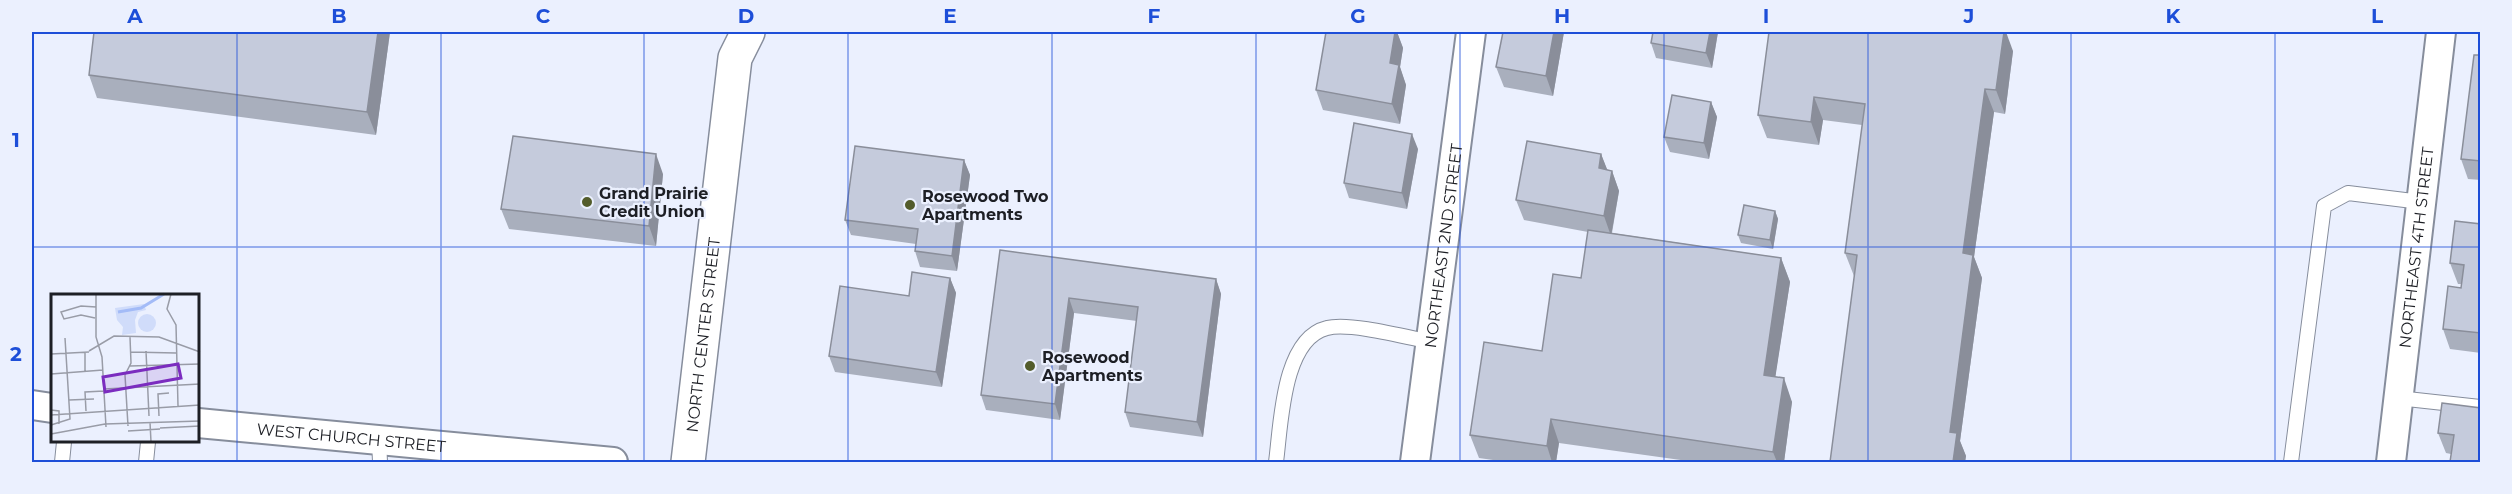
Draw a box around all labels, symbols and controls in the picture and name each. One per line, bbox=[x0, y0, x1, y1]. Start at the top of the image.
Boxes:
text: A bbox=[126, 4, 143, 28]
text: B bbox=[331, 4, 347, 28]
text: C bbox=[536, 4, 551, 28]
text: D bbox=[738, 4, 754, 28]
text: E bbox=[943, 4, 957, 28]
text: F bbox=[1148, 4, 1161, 28]
text: G bbox=[1350, 4, 1366, 28]
text: H bbox=[1554, 4, 1570, 28]
text: I bbox=[1763, 4, 1769, 28]
text: J bbox=[1963, 4, 1974, 28]
text: K bbox=[2166, 4, 2182, 28]
text: L bbox=[2371, 4, 2383, 28]
text: 1 bbox=[12, 128, 20, 152]
street label: NORTHEAST 2ND STREET bbox=[1421, 142, 1466, 349]
street label: NORTHEAST 4TH STREET bbox=[2395, 145, 2438, 349]
place label: Grand Prairie Credit Union bbox=[599, 184, 708, 221]
place label: Rosewood Two Apartments bbox=[921, 187, 1049, 224]
marker: Grand Prairie Credit Union bbox=[580, 195, 594, 209]
marker: Rosewood Two Apartments bbox=[903, 198, 917, 212]
street label: NORTH CENTER STREET bbox=[683, 236, 724, 433]
inset map bbox=[51, 294, 200, 443]
text: 2 bbox=[10, 342, 22, 366]
place label: Rosewood Apartments bbox=[1041, 348, 1143, 385]
marker: Rosewood Apartments bbox=[1023, 359, 1037, 373]
street label: WEST CHURCH STREET bbox=[256, 420, 447, 456]

